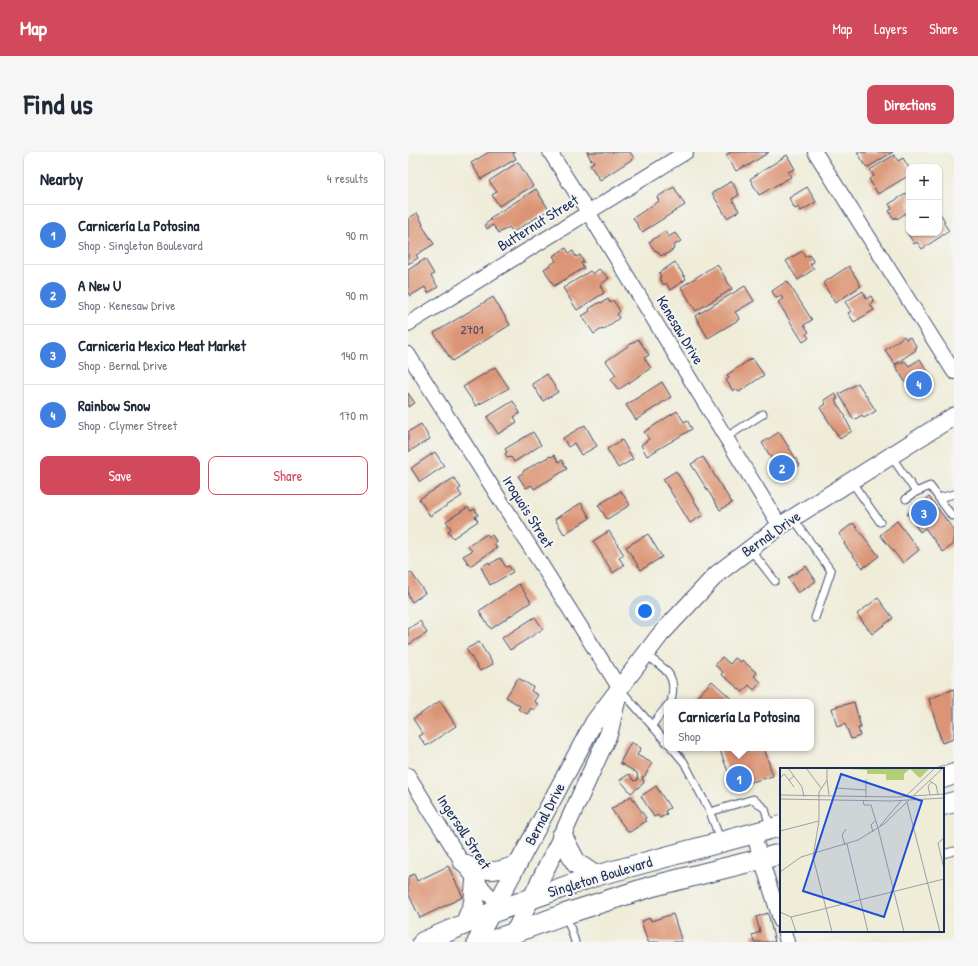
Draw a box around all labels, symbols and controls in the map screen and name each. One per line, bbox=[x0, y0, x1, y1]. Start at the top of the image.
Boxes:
text: Map bbox=[20, 15, 47, 41]
text: Map bbox=[832, 19, 852, 38]
text: Layers bbox=[874, 19, 907, 38]
text: Share bbox=[929, 19, 958, 38]
text: Find us bbox=[24, 85, 93, 123]
button: Directions bbox=[867, 85, 954, 124]
map controls bbox=[906, 164, 942, 236]
button: + bbox=[906, 164, 942, 200]
text: Nearby bbox=[40, 167, 83, 190]
text: 4 results bbox=[327, 169, 368, 187]
street label: Butternut Street bbox=[493, 189, 583, 256]
button: − bbox=[906, 200, 942, 236]
text: Carnicería La Potosina bbox=[78, 215, 199, 236]
text: 1 bbox=[51, 226, 55, 244]
text: 90 m bbox=[346, 226, 368, 244]
text: Shop · Singleton Boulevard bbox=[78, 236, 203, 254]
text: A New U bbox=[78, 275, 121, 296]
text: 2 bbox=[50, 286, 56, 304]
text: 90 m bbox=[346, 286, 368, 304]
street label: Kenesaw Drive bbox=[652, 291, 709, 368]
text: Shop · Kenesaw Drive bbox=[78, 296, 175, 314]
house number: 2701 bbox=[460, 320, 484, 338]
text: Carniceria Mexico Meat Market bbox=[78, 335, 246, 356]
text: 3 bbox=[50, 346, 56, 364]
text: 140 m bbox=[341, 346, 368, 364]
text: Shop · Bernal Drive bbox=[78, 356, 167, 374]
pin: 4 bbox=[906, 369, 932, 399]
text: Rainbow Snow bbox=[78, 395, 150, 416]
text: 4 bbox=[51, 406, 55, 424]
text: 170 m bbox=[339, 406, 368, 424]
text: Shop · Clymer Street bbox=[78, 416, 177, 434]
pin: 2 bbox=[769, 453, 795, 483]
button: Save bbox=[40, 456, 200, 495]
button: Share bbox=[208, 456, 368, 495]
street label: Iroquois Street bbox=[498, 471, 559, 553]
pin: 3 bbox=[911, 498, 937, 528]
street label: Bernal Drive bbox=[737, 506, 804, 562]
your location bbox=[635, 601, 655, 621]
popup bbox=[664, 699, 814, 751]
text: Carnicería La Potosina bbox=[678, 706, 800, 727]
text: Shop bbox=[678, 727, 701, 745]
pin: 1 bbox=[726, 764, 752, 794]
inset map bbox=[780, 768, 944, 932]
street label: Bernal Drive bbox=[519, 779, 570, 849]
street label: Ingersoll Street bbox=[432, 790, 497, 874]
street label: Singleton Boulevard bbox=[545, 851, 655, 902]

